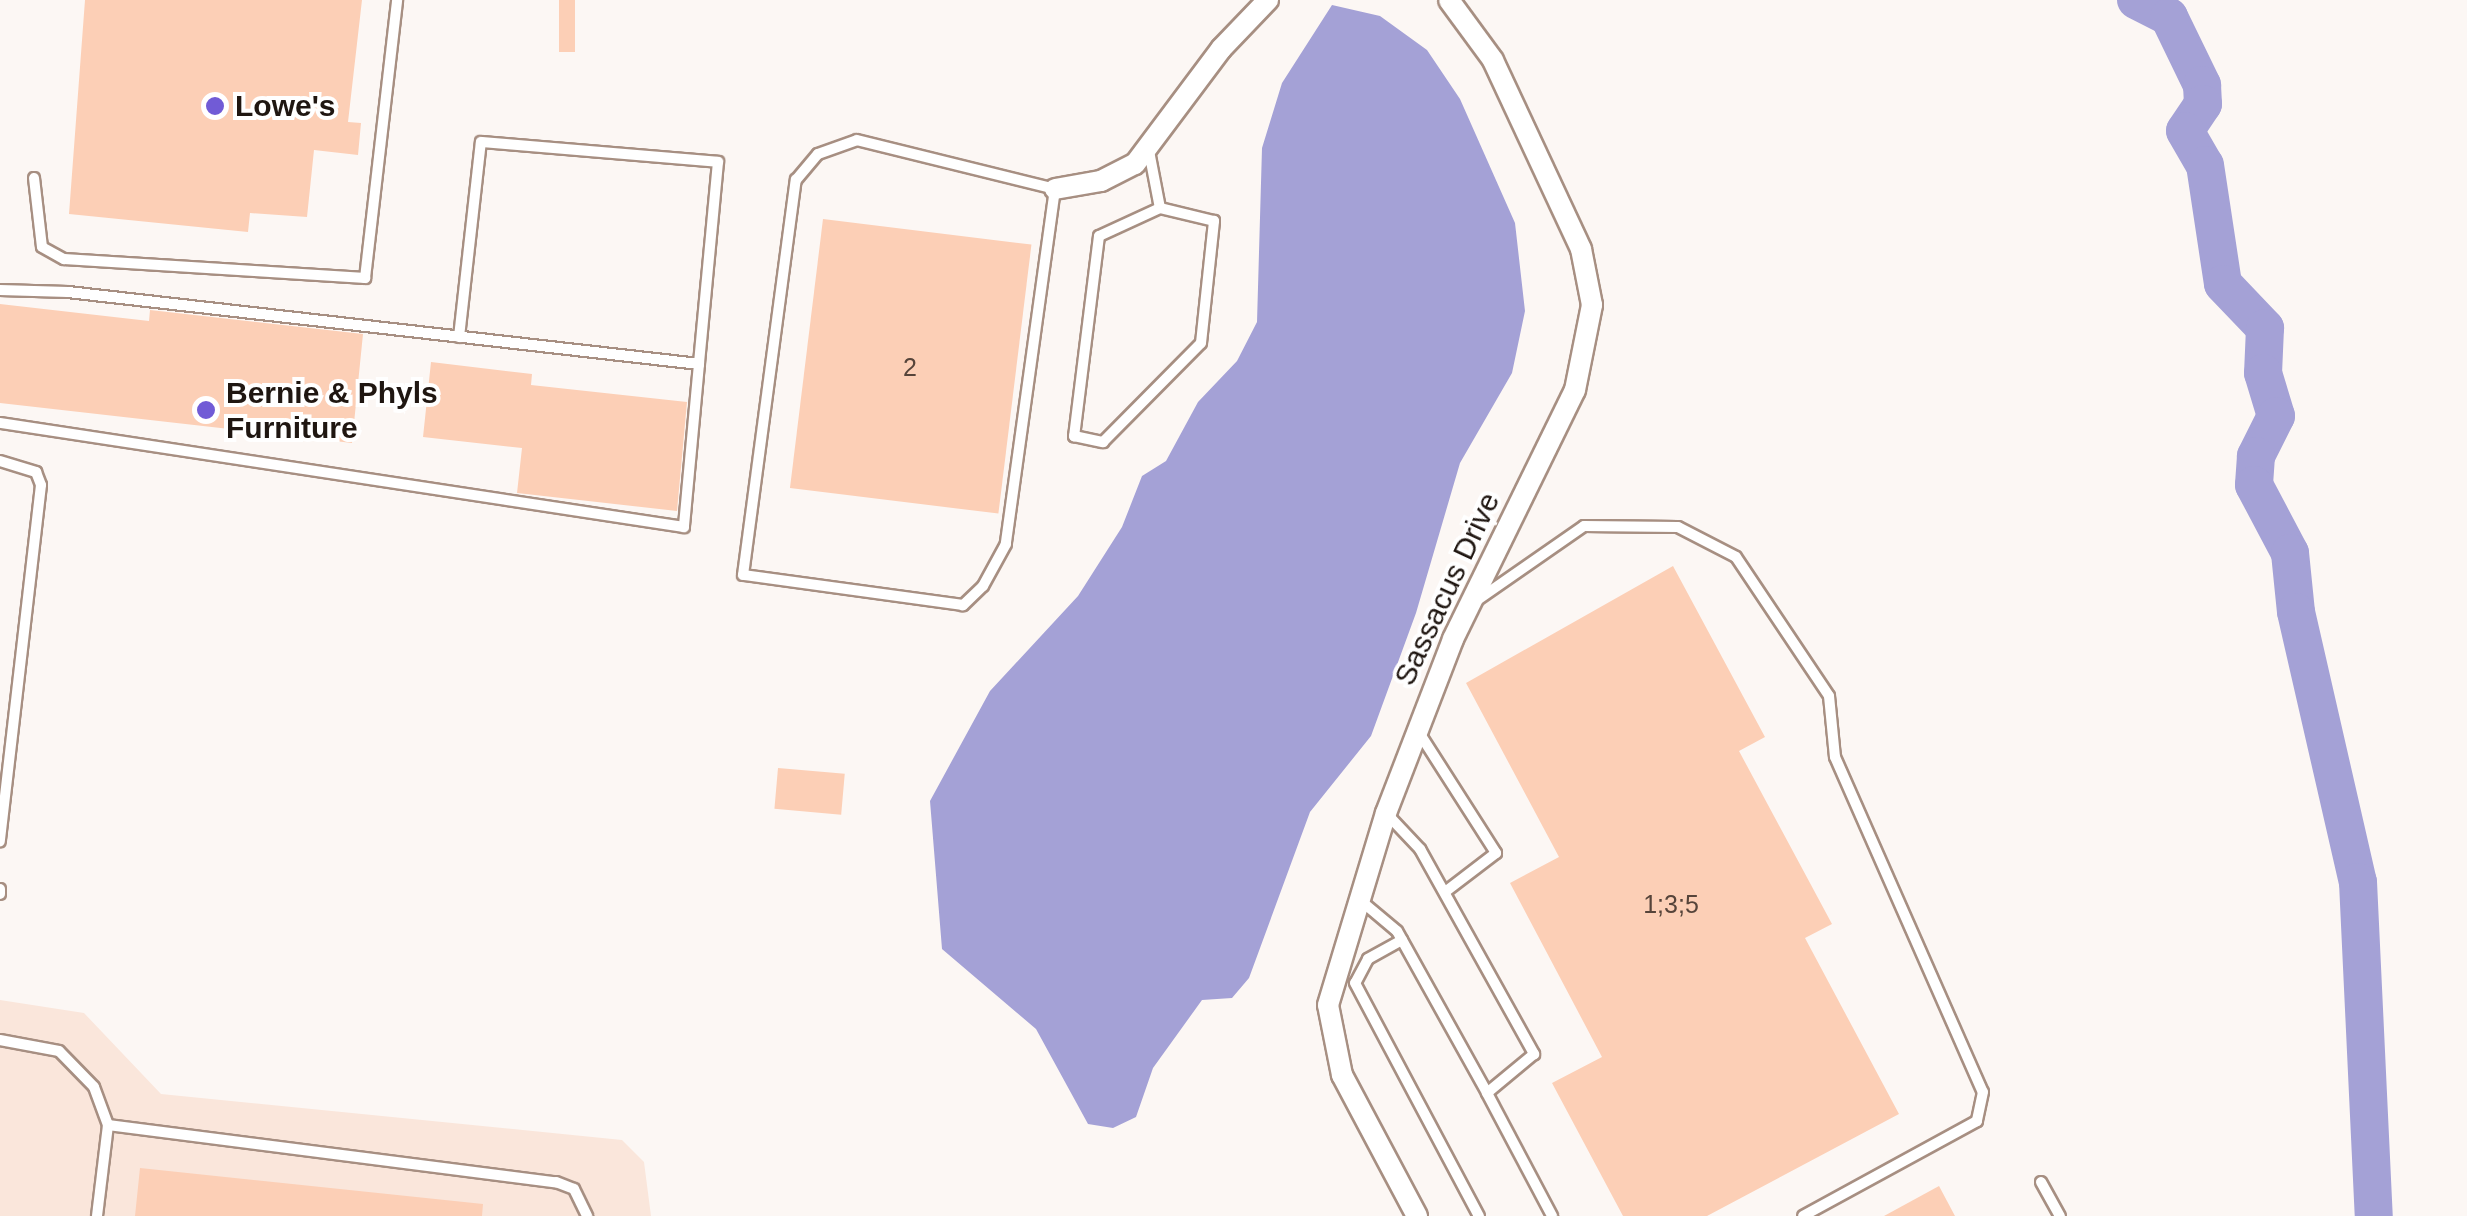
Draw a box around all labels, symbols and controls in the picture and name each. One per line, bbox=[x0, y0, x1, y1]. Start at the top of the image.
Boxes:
place label: Lowe's bbox=[235, 88, 335, 124]
marker: Lowe's bbox=[204, 95, 226, 117]
house number: 2 bbox=[903, 352, 917, 382]
place label: Bernie & Phyls Furniture bbox=[226, 375, 438, 446]
marker: Bernie & Phyls Furniture bbox=[195, 399, 217, 421]
street label: Sassacus Drive bbox=[1387, 487, 1507, 691]
house number: 1;3;5 bbox=[1643, 889, 1699, 919]

